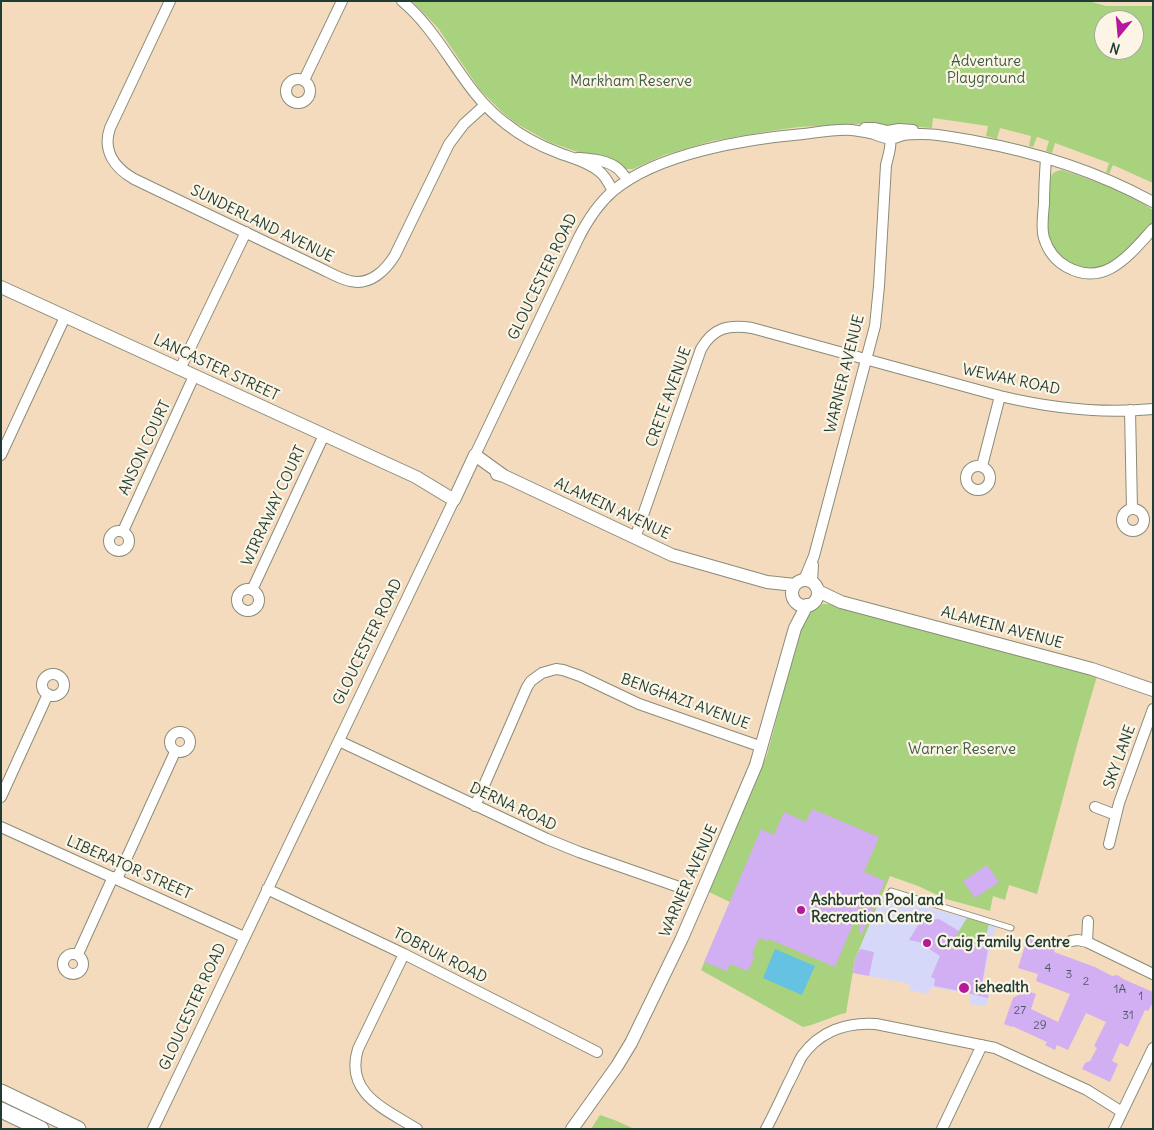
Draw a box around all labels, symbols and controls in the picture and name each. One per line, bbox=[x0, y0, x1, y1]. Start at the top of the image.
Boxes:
north arrow bbox=[1094, 10, 1144, 60]
text: N bbox=[1108, 38, 1122, 58]
park label: Adventure Playground bbox=[947, 53, 1025, 88]
park label: Markham Reserve bbox=[570, 73, 692, 91]
street label: SUNDERLAND AVENUE bbox=[187, 181, 337, 267]
street label: GLOUCESTER ROAD bbox=[505, 211, 581, 343]
street label: WARNER AVENUE bbox=[822, 313, 868, 435]
street label: LANCASTER STREET bbox=[150, 331, 282, 405]
street label: CRETE AVENUE bbox=[643, 344, 695, 450]
street label: WEWAK ROAD bbox=[960, 361, 1062, 399]
street label: ANSON COURT bbox=[115, 398, 175, 498]
street label: WIRRAWAY COURT bbox=[238, 443, 310, 569]
street label: ALAMEIN AVENUE bbox=[551, 474, 673, 544]
street label: GLOUCESTER ROAD bbox=[330, 576, 406, 708]
street label: ALAMEIN AVENUE bbox=[939, 603, 1065, 653]
street label: BENGHAZI AVENUE bbox=[618, 670, 752, 734]
street label: SKY LANE bbox=[1100, 723, 1140, 791]
park label: Warner Reserve bbox=[908, 741, 1016, 759]
street label: DERNA ROAD bbox=[467, 779, 559, 835]
street label: WARNER AVENUE bbox=[656, 822, 722, 940]
street label: LIBERATOR STREET bbox=[64, 832, 194, 904]
place label: Ashburton Pool and Recreation Centre bbox=[811, 892, 944, 927]
marker: Ashburton Pool and Recreation Centre bbox=[795, 904, 807, 916]
street label: TOBRUK ROAD bbox=[390, 925, 490, 987]
place label: Craig Family Centre bbox=[937, 934, 1070, 952]
marker: Craig Family Centre bbox=[921, 937, 933, 949]
street label: GLOUCESTER ROAD bbox=[156, 941, 230, 1073]
house number: 4 bbox=[1045, 962, 1051, 976]
house number: 3 bbox=[1066, 968, 1072, 982]
house number: 2 bbox=[1083, 975, 1089, 989]
place label: iehealth bbox=[975, 979, 1029, 997]
marker: iehealth bbox=[957, 981, 971, 995]
house number: 1A bbox=[1114, 983, 1126, 997]
house number: 1 bbox=[1139, 990, 1143, 1004]
house number: 27 bbox=[1014, 1004, 1026, 1018]
house number: 31 bbox=[1122, 1009, 1134, 1023]
house number: 29 bbox=[1033, 1019, 1047, 1033]

